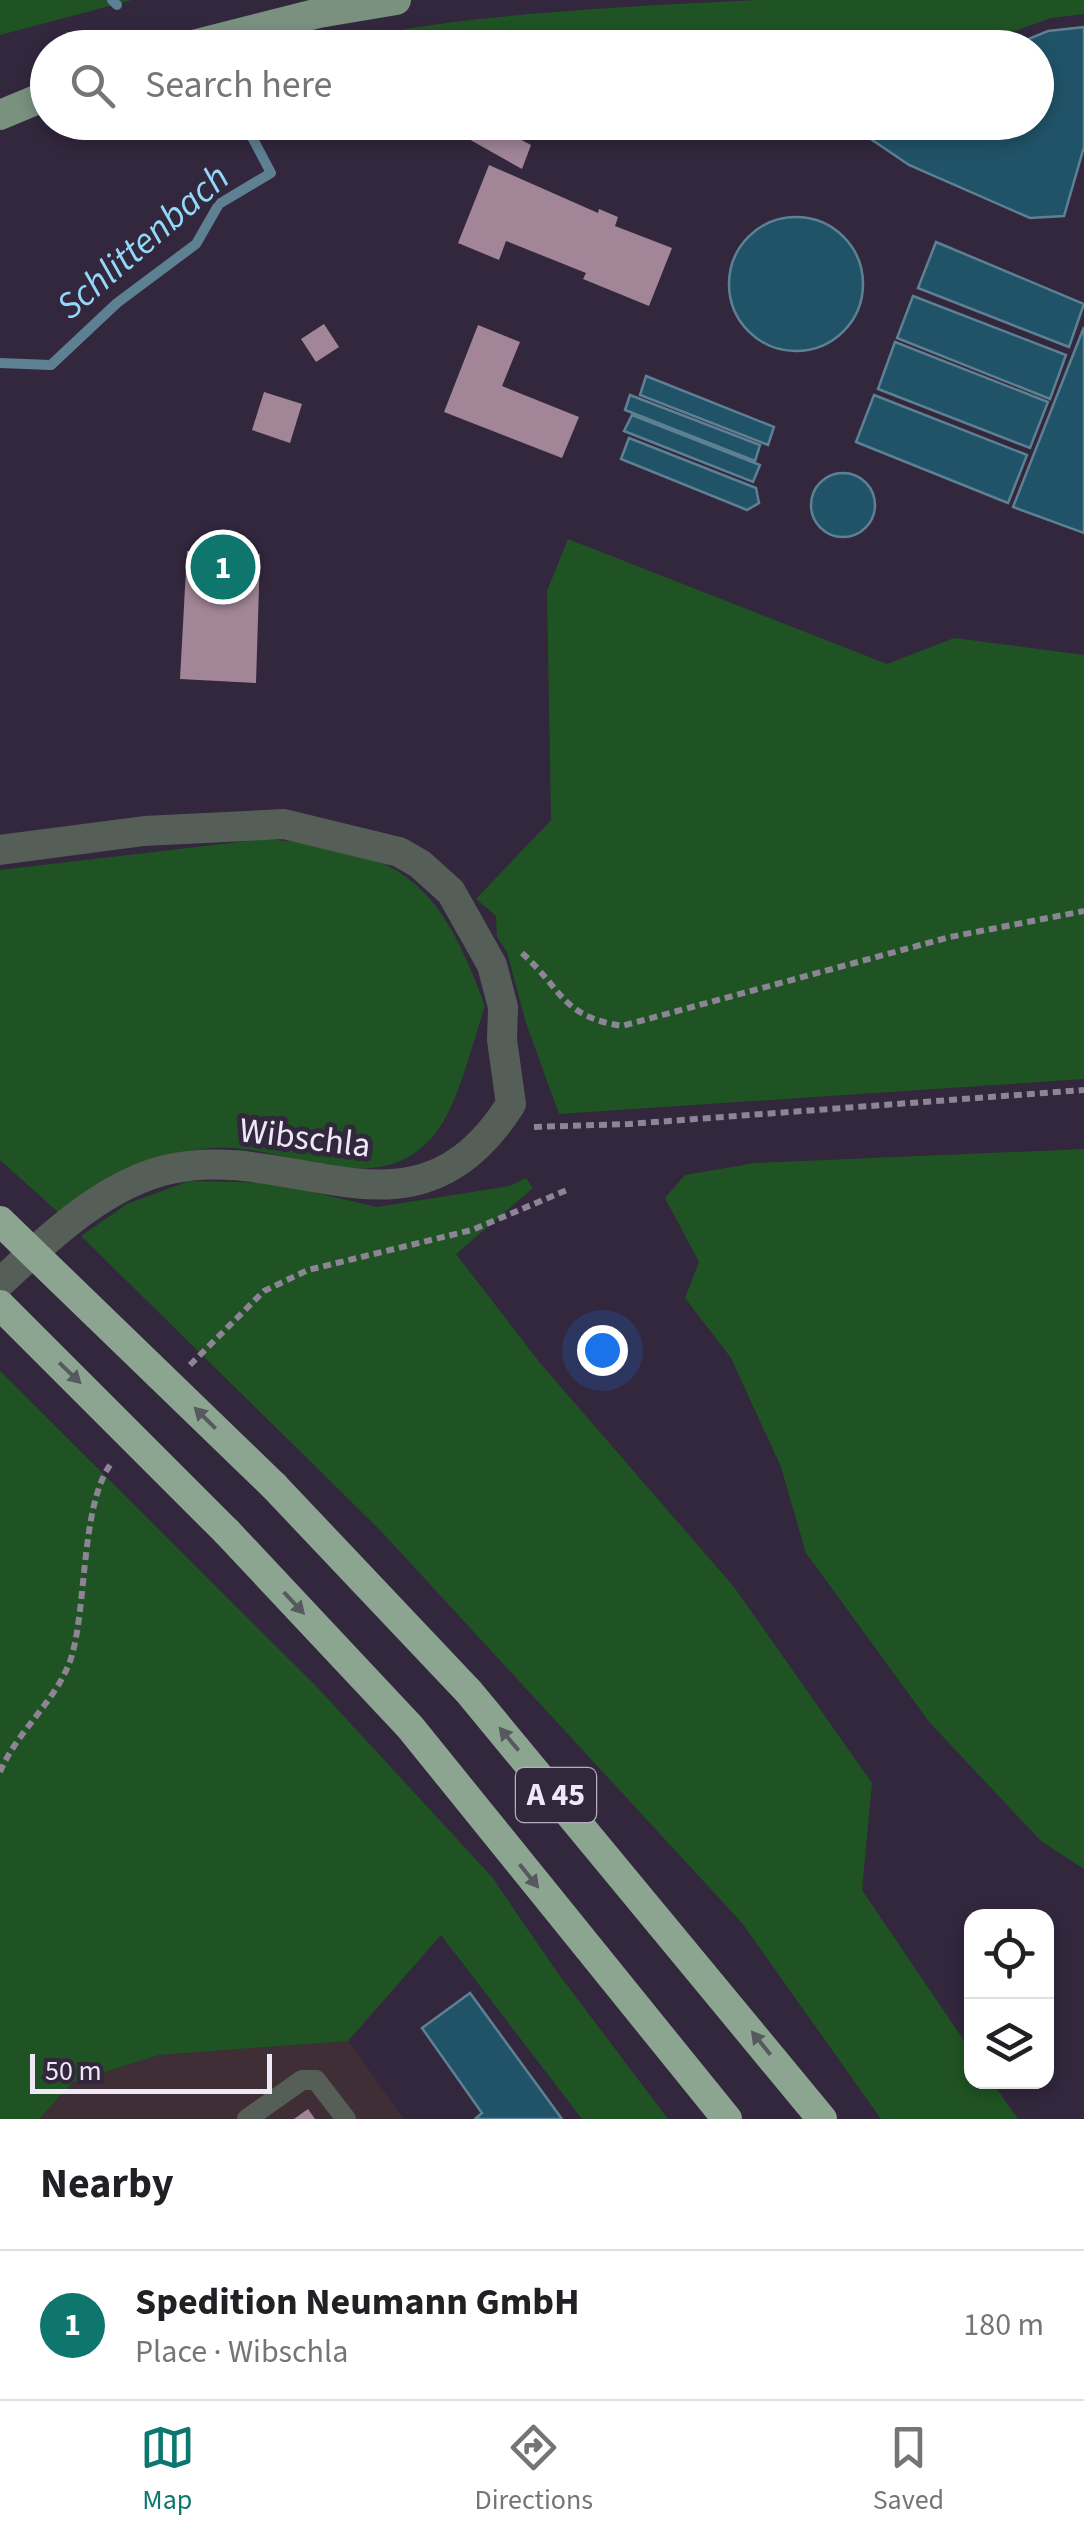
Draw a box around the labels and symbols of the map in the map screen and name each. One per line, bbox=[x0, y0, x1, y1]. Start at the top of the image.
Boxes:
water label: Schlittenbach bbox=[45, 152, 241, 332]
pin: 1 bbox=[190, 530, 256, 604]
street label: Wibschla bbox=[237, 1105, 373, 1171]
your location bbox=[577, 1325, 628, 1376]
one-way arrow bbox=[58, 1361, 82, 1384]
one-way arrow bbox=[193, 1406, 217, 1430]
one-way arrow bbox=[282, 1591, 305, 1615]
one-way arrow bbox=[498, 1727, 520, 1752]
road number: A 45 bbox=[516, 1768, 596, 1822]
one-way arrow bbox=[518, 1863, 539, 1888]
one-way arrow bbox=[751, 2030, 772, 2056]
scale bar bbox=[30, 2049, 272, 2094]

